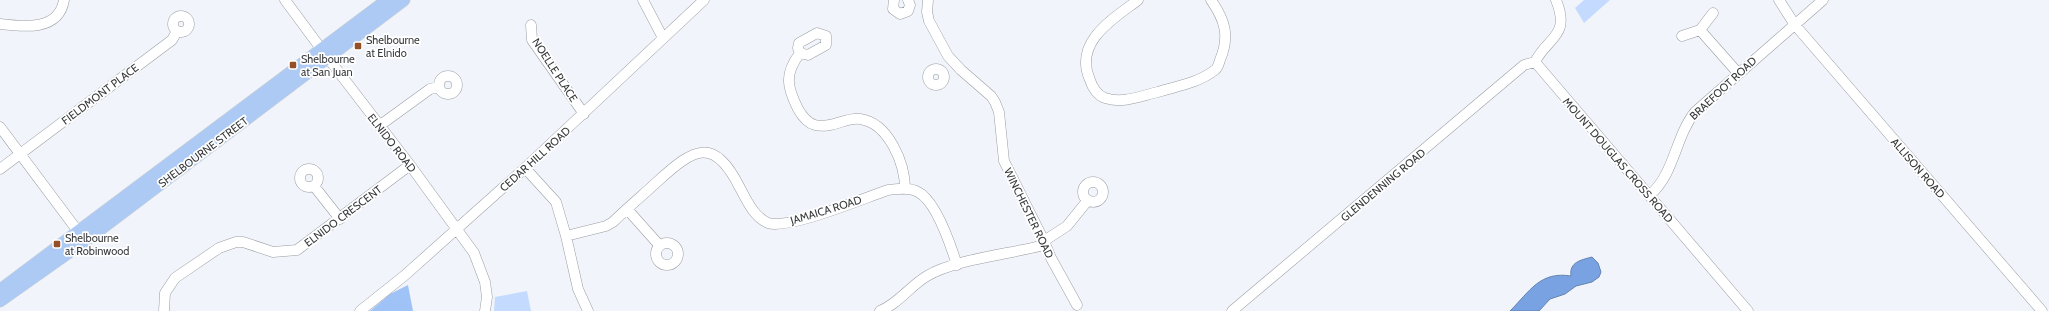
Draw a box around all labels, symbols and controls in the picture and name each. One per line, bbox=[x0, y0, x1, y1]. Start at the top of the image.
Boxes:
place label: Shelbourne at Elnido bbox=[366, 33, 420, 60]
street label: NOELLE PLACE bbox=[529, 35, 581, 105]
marker: Shelbourne at Elnido bbox=[353, 41, 363, 51]
place label: Shelbourne at San Juan bbox=[301, 52, 355, 79]
street label: BRAEFOOT ROAD bbox=[1687, 53, 1759, 123]
street label: FIELDMONT PLACE bbox=[59, 60, 141, 128]
marker: Shelbourne at San Juan bbox=[288, 60, 298, 70]
street label: MOUNT DOUGLAS CROSS ROAD bbox=[1560, 95, 1676, 225]
street label: ELNIDO ROAD bbox=[365, 111, 419, 175]
street label: SHELBOURNE STREET bbox=[155, 114, 251, 190]
street label: CEDAR HILL ROAD bbox=[497, 124, 573, 194]
street label: ALLISON ROAD bbox=[1888, 135, 1948, 201]
street label: GLENDENNING ROAD bbox=[1338, 145, 1428, 225]
street label: WINCHESTER ROAD bbox=[1001, 166, 1057, 260]
street label: ELNIDO CRESCENT bbox=[301, 182, 385, 250]
street label: JAMAICA ROAD bbox=[788, 193, 863, 228]
place label: Shelbourne at Robinwood bbox=[65, 231, 129, 258]
marker: Shelbourne at Robinwood bbox=[52, 239, 62, 249]

